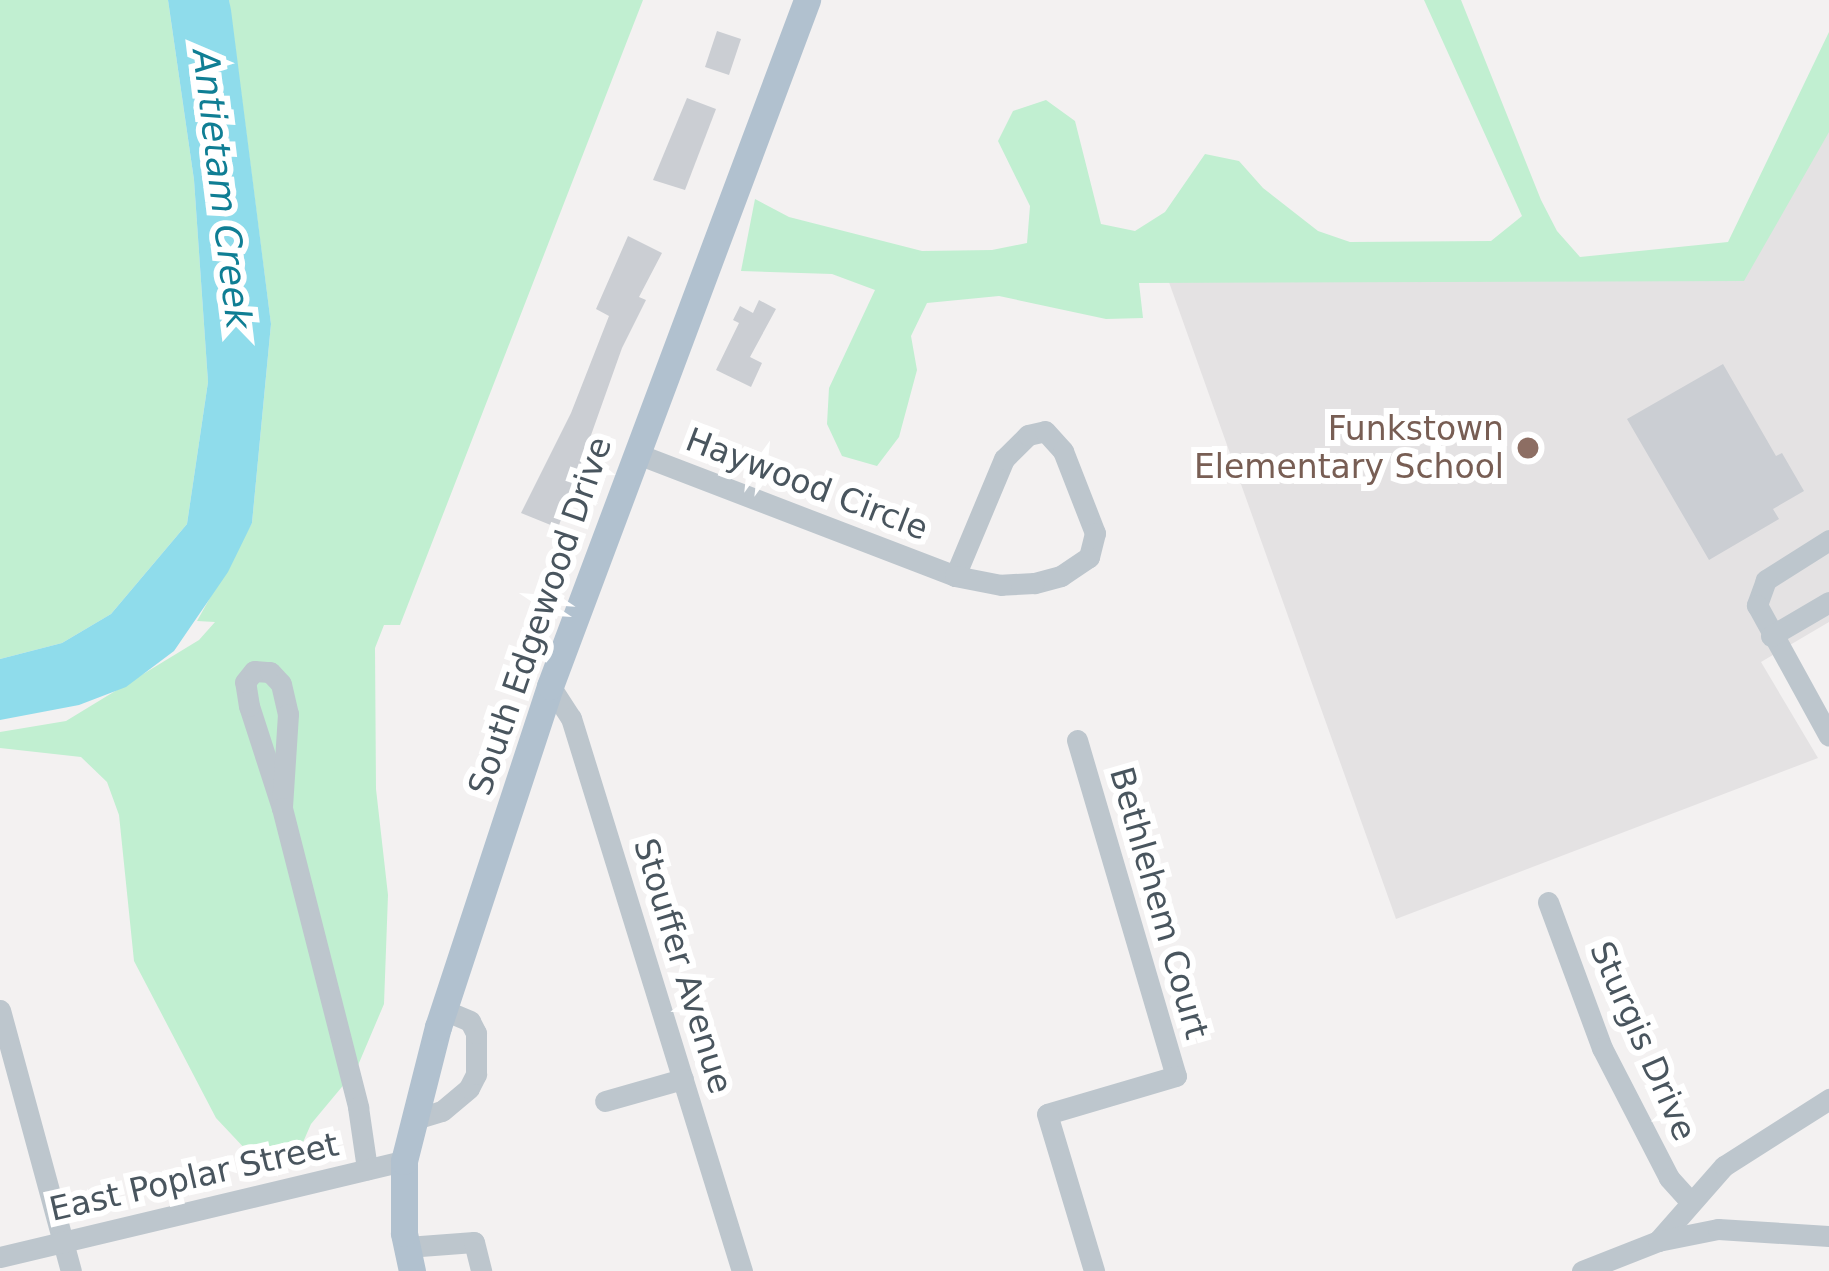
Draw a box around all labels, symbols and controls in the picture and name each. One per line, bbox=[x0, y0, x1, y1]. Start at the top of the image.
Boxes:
water label: Antietam Creek bbox=[183, 47, 261, 331]
place label: Funkstown Elementary School bbox=[1194, 409, 1504, 487]
street label: Haywood Circle bbox=[680, 420, 934, 548]
street label: South Edgewood Drive bbox=[460, 432, 620, 800]
marker: Funkstown Elementary School bbox=[1515, 435, 1541, 461]
street label: Bethlehem Court bbox=[1101, 763, 1217, 1043]
street label: Stouffer Avenue bbox=[625, 834, 741, 1098]
street label: Sturgis Drive bbox=[1581, 935, 1705, 1147]
street label: East Poplar Street bbox=[46, 1124, 342, 1230]

